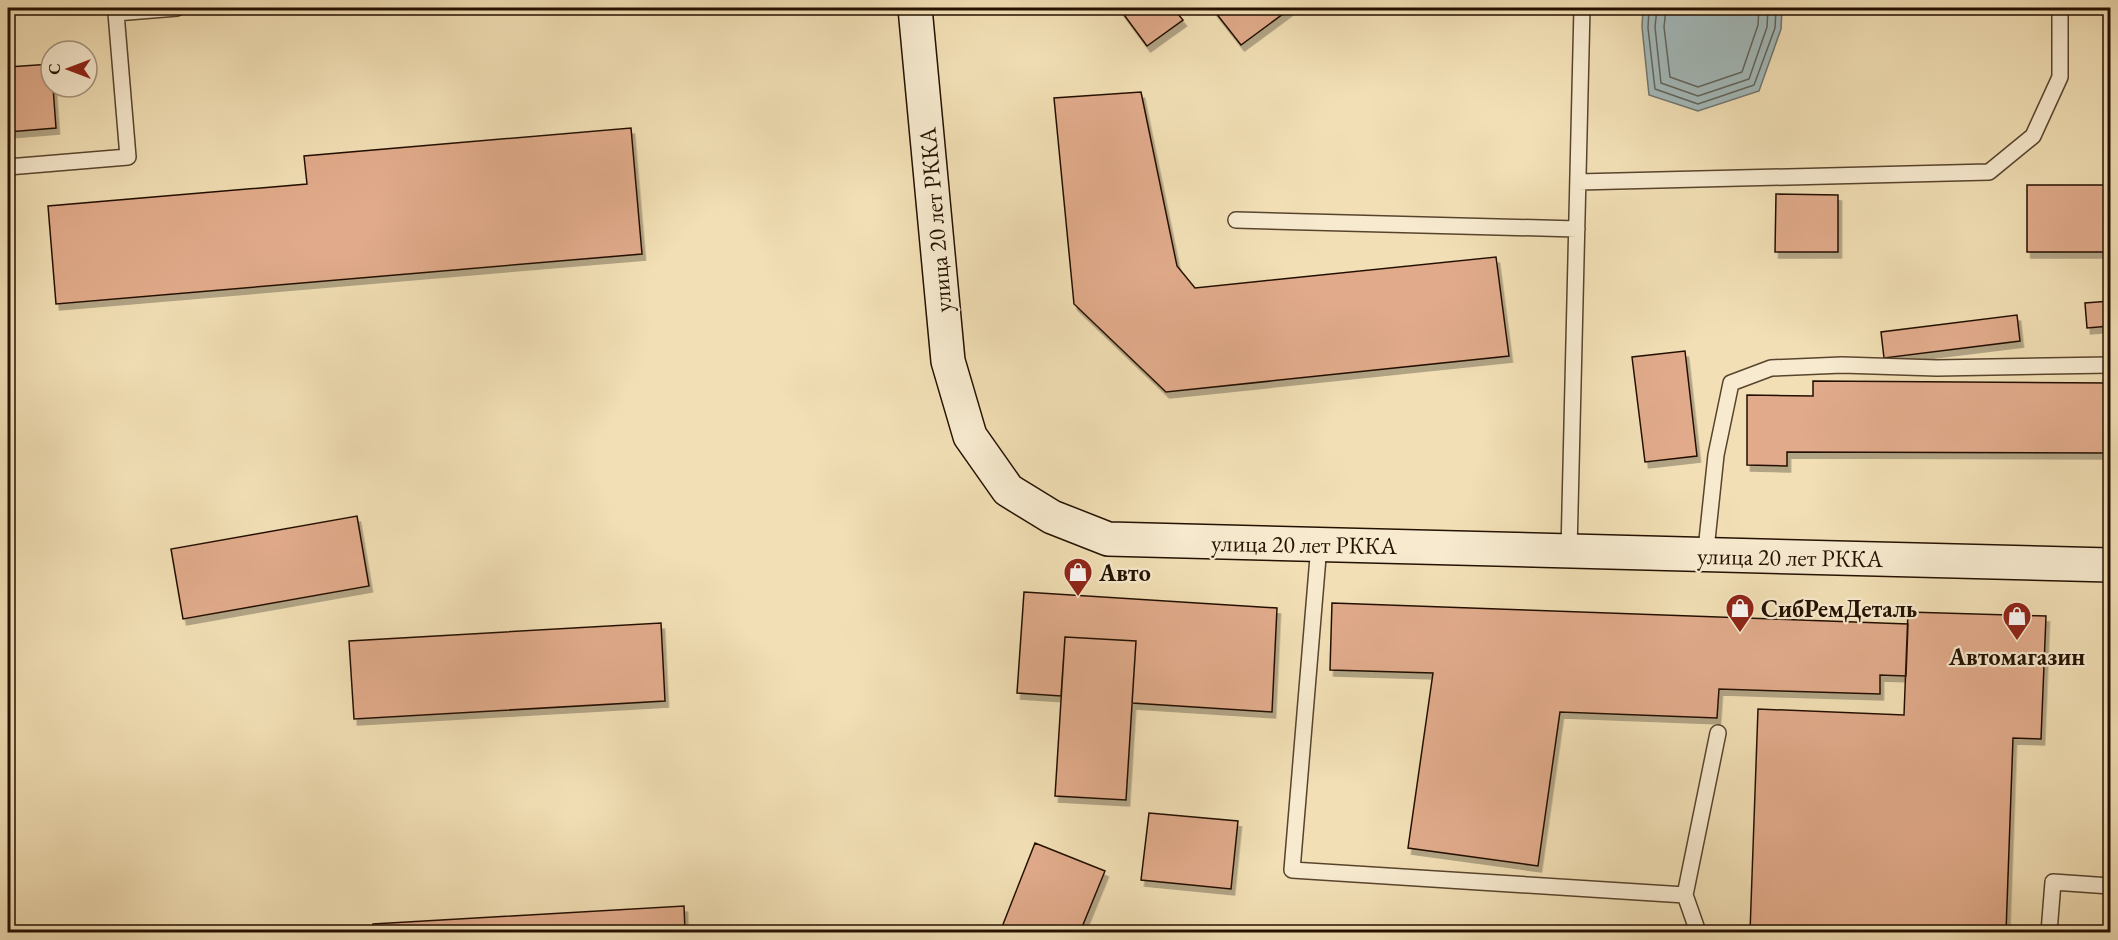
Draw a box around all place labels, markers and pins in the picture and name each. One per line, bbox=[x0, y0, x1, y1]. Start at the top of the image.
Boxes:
shop icon: Авто bbox=[1062, 556, 1094, 598]
place label: Авто bbox=[1098, 557, 1151, 588]
shop icon: СибРемДеталь bbox=[1724, 592, 1756, 634]
place label: СибРемДеталь bbox=[1761, 593, 1917, 624]
shop icon: Автомагазин bbox=[2001, 600, 2033, 642]
place label: Автомагазин bbox=[1948, 641, 2085, 672]

